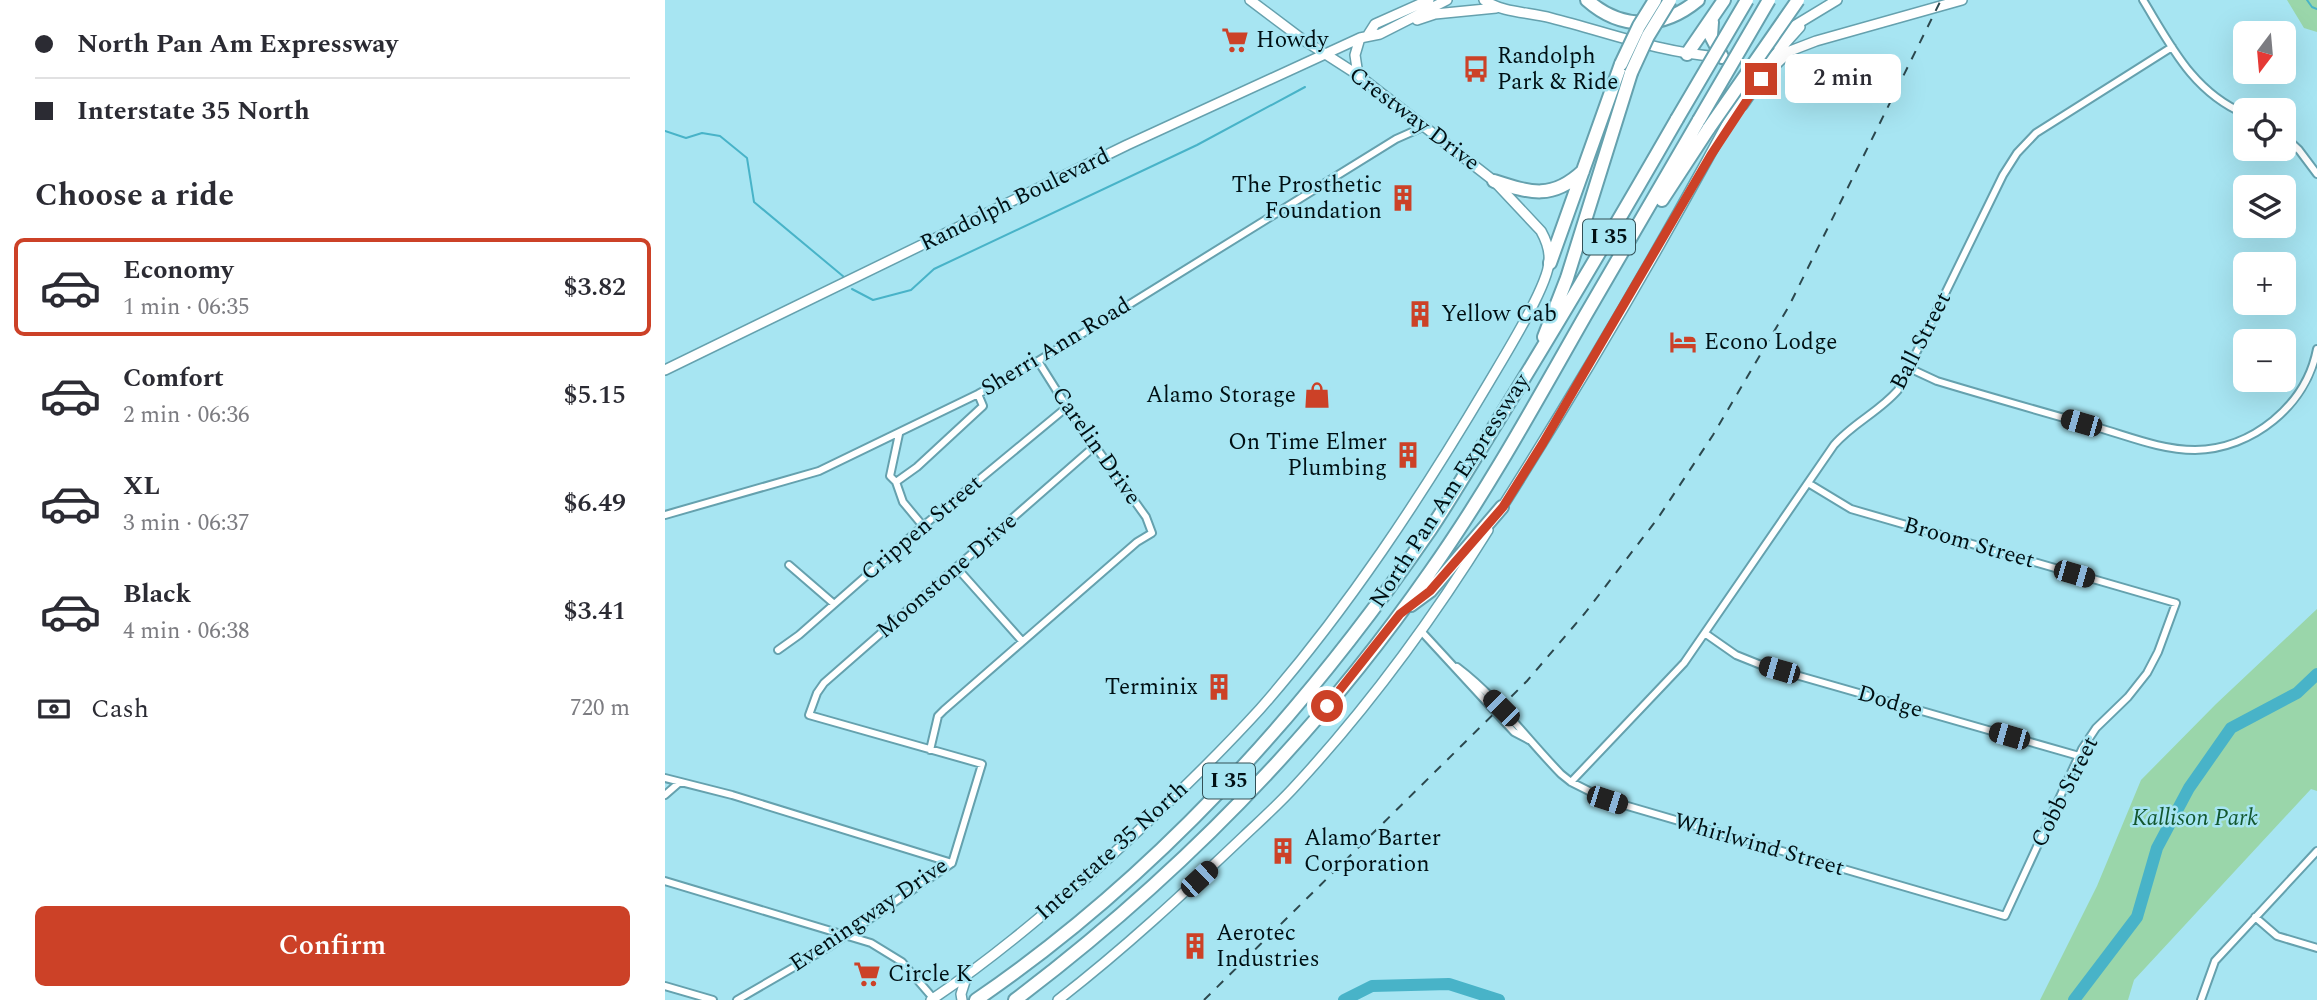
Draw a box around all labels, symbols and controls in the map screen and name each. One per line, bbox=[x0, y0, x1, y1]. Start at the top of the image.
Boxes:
north arrow bbox=[2233, 21, 2296, 84]
map controls bbox=[2233, 21, 2296, 392]
place label: Howdy bbox=[1256, 23, 1329, 58]
text: North Pan Am Expressway bbox=[77, 24, 398, 64]
supermarket icon: Howdy bbox=[1220, 25, 1250, 55]
place label: Randolph Park & Ride bbox=[1497, 39, 1618, 100]
bus stop icon: Randolph Park & Ride bbox=[1461, 54, 1491, 84]
callout: 2 min bbox=[1785, 55, 1901, 104]
street label: Crestway Drive bbox=[1341, 58, 1487, 180]
text: 2 min bbox=[1813, 61, 1873, 96]
route end bbox=[1745, 63, 1777, 95]
text: Interstate 35 North bbox=[77, 91, 310, 131]
button: locate bbox=[2233, 98, 2296, 161]
street label: Randolph Boulevard bbox=[914, 139, 1116, 261]
place label: The Prosthetic Foundation bbox=[1232, 168, 1382, 229]
text: Choose a ride bbox=[35, 171, 234, 220]
button: layers bbox=[2233, 175, 2296, 238]
building icon: The Prosthetic Foundation bbox=[1388, 183, 1418, 213]
road number: I 35 bbox=[1583, 219, 1635, 254]
text: Economy bbox=[123, 250, 233, 290]
button: + bbox=[2233, 252, 2296, 315]
icon: car bbox=[39, 256, 102, 319]
text: $3.82 bbox=[563, 267, 626, 307]
street label: Ball Street bbox=[1881, 286, 1961, 396]
street label: Sherri Ann Road bbox=[974, 288, 1138, 406]
text: 1 min · 06:35 bbox=[123, 290, 250, 325]
place label: Yellow Cab bbox=[1441, 297, 1557, 332]
building icon: Yellow Cab bbox=[1405, 299, 1435, 329]
place label: Econo Lodge bbox=[1704, 325, 1837, 360]
hotel icon: Econo Lodge bbox=[1668, 327, 1698, 357]
button: − bbox=[2233, 329, 2296, 392]
text: Comfort bbox=[123, 358, 224, 398]
icon: car bbox=[39, 364, 102, 427]
street label: North Pan Am Expressway bbox=[1361, 366, 1540, 615]
text: $5.15 bbox=[563, 375, 626, 415]
place label: Alamo Storage bbox=[1146, 378, 1296, 413]
street label: Carelin Drive bbox=[1042, 380, 1150, 512]
shop icon: Alamo Storage bbox=[1302, 380, 1332, 410]
text: 2 min · 06:36 bbox=[123, 398, 250, 433]
car bbox=[2058, 407, 2105, 439]
place label: On Time Elmer Plumbing bbox=[1228, 425, 1387, 486]
building icon: On Time Elmer Plumbing bbox=[1393, 440, 1423, 470]
text: XL bbox=[123, 466, 160, 506]
street label: Crippen Street bbox=[853, 466, 991, 590]
icon: car bbox=[39, 472, 102, 535]
text: $6.49 bbox=[563, 483, 626, 523]
street label: Moonstone Drive bbox=[869, 505, 1025, 647]
text: 3 min · 06:37 bbox=[123, 506, 250, 541]
street label: Broom Street bbox=[1899, 508, 2039, 578]
car bbox=[2051, 558, 2098, 590]
text: Black bbox=[123, 574, 191, 614]
icon: car bbox=[39, 580, 102, 643]
text: $3.41 bbox=[563, 591, 626, 631]
text: 4 min · 06:38 bbox=[123, 614, 250, 649]
car bbox=[1756, 654, 1803, 686]
place label: Terminix bbox=[1105, 670, 1198, 705]
building icon: Terminix bbox=[1204, 672, 1234, 702]
street label: Dodge bbox=[1853, 676, 1927, 728]
car bbox=[1479, 686, 1524, 730]
text: Cash bbox=[91, 689, 149, 729]
icon: cash bbox=[35, 690, 73, 728]
route start bbox=[1311, 690, 1343, 722]
text: 720 m bbox=[570, 691, 630, 726]
car bbox=[1986, 720, 2033, 752]
street label: Cobb Street bbox=[2022, 730, 2108, 854]
road number: I 35 bbox=[1203, 764, 1255, 798]
street label: Interstate 35 North bbox=[1028, 773, 1196, 929]
car bbox=[1584, 784, 1631, 816]
park label: Kallison Park bbox=[2132, 801, 2258, 836]
street label: Whirlwind Street bbox=[1670, 804, 1848, 886]
place label: Alamo Barter Corporation bbox=[1304, 821, 1441, 882]
building icon: Alamo Barter Corporation bbox=[1268, 836, 1298, 866]
street label: Eveningway Drive bbox=[783, 849, 955, 981]
car bbox=[1177, 857, 1222, 901]
button: Confirm bbox=[35, 906, 630, 986]
place label: Aerotec Industries bbox=[1216, 916, 1320, 977]
building icon: Aerotec Industries bbox=[1180, 931, 1210, 961]
place label: Circle K bbox=[888, 957, 973, 992]
supermarket icon: Circle K bbox=[852, 959, 882, 989]

